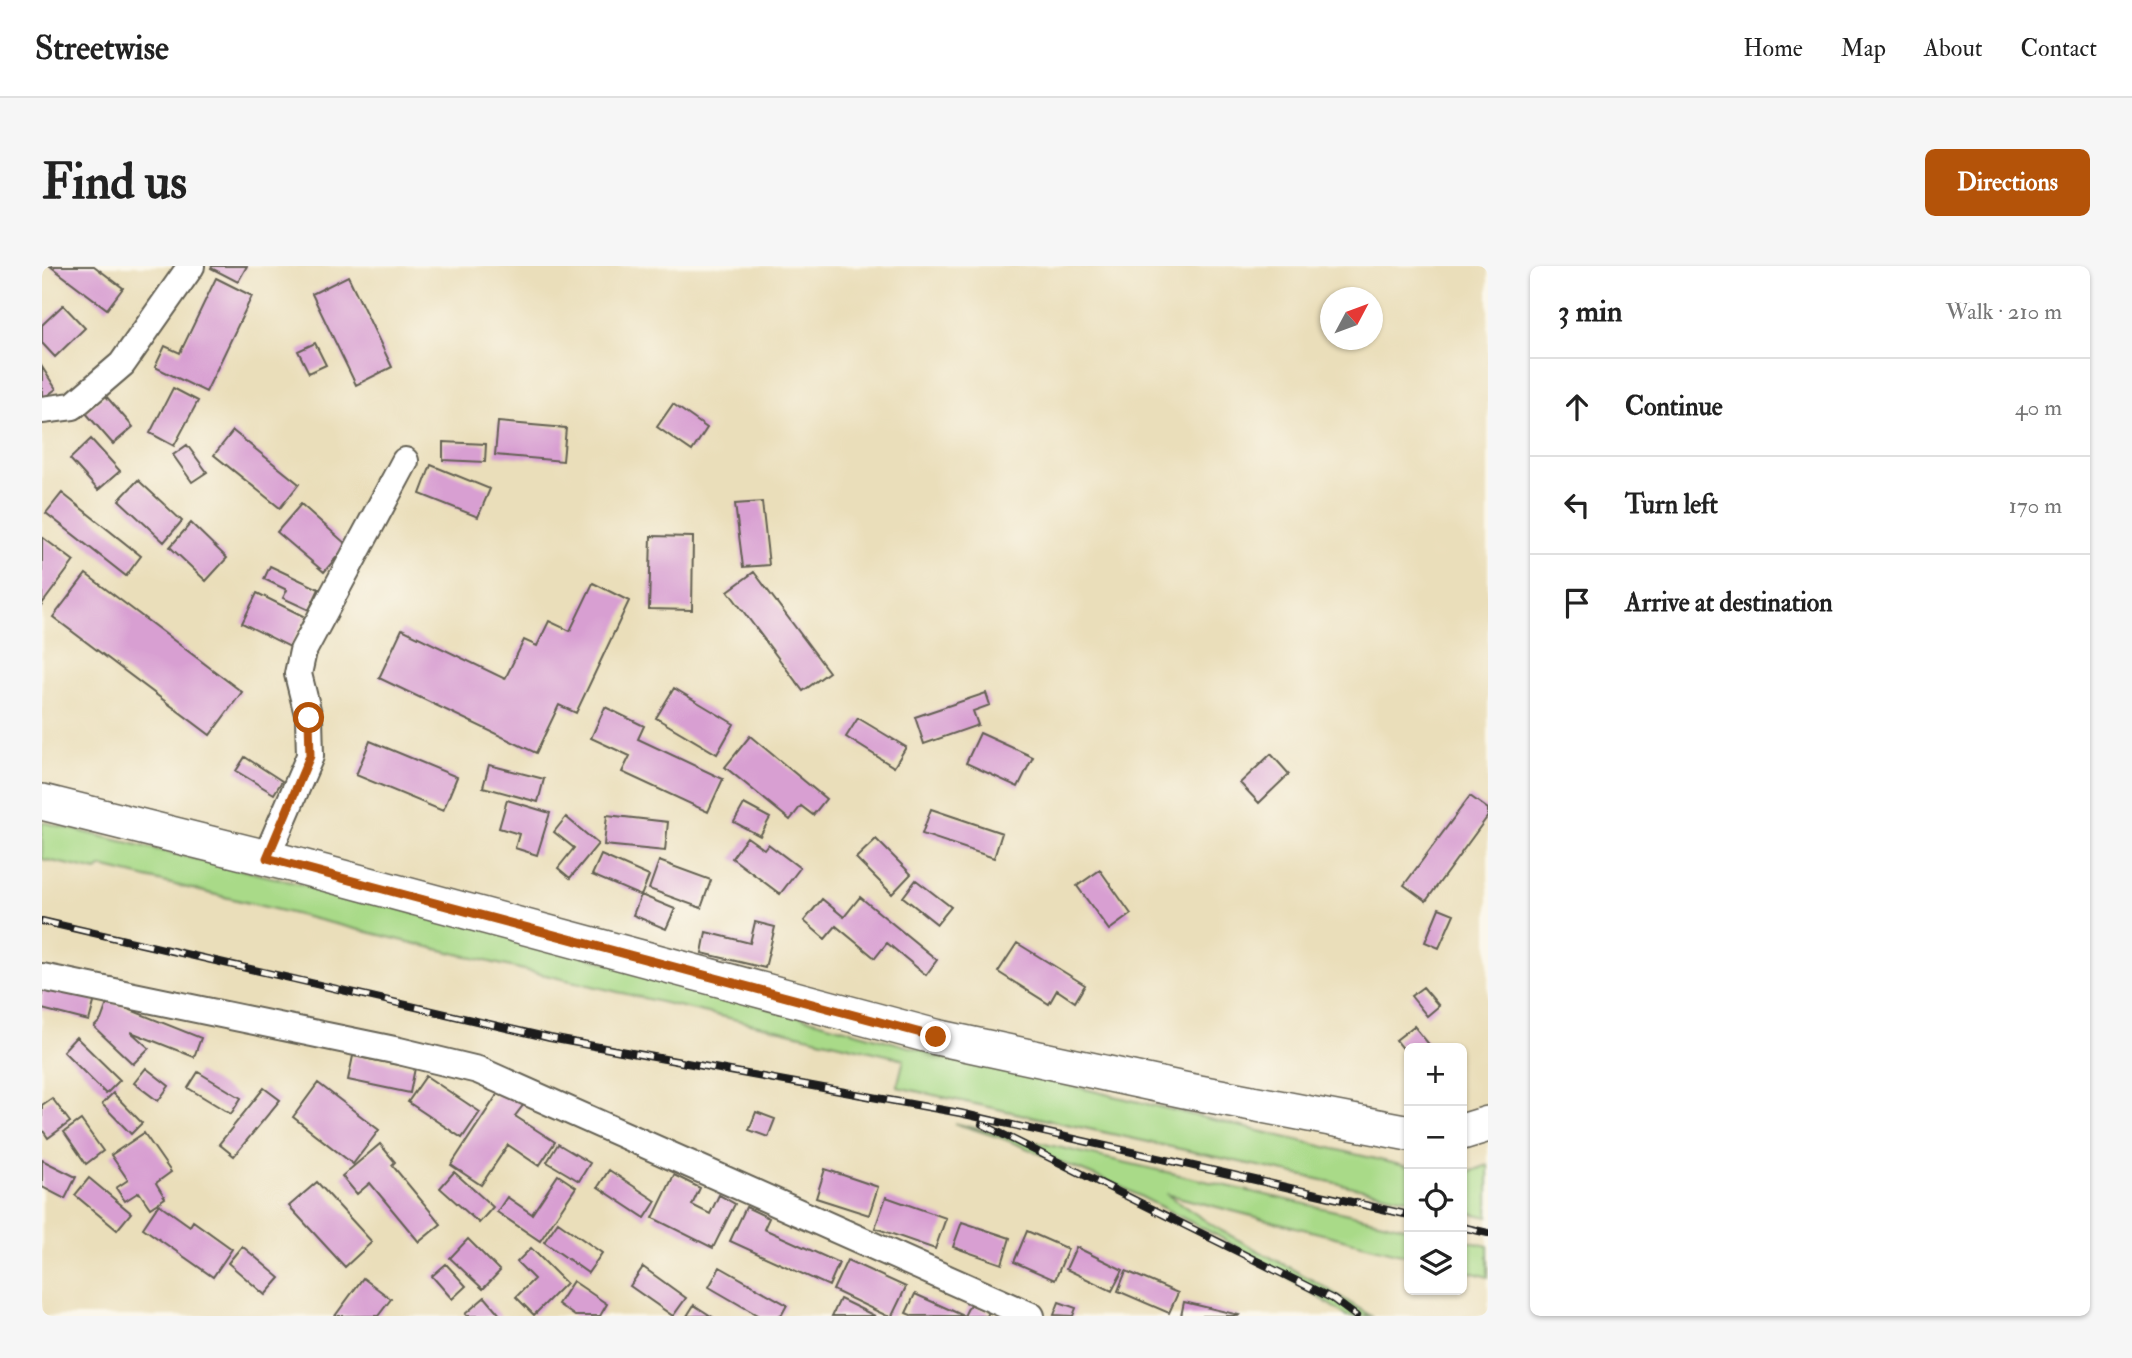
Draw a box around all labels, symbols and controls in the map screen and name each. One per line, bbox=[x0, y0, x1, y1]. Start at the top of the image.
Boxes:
text: Streetwise bbox=[35, 28, 169, 69]
text: Home bbox=[1743, 33, 1803, 64]
text: Map bbox=[1841, 33, 1886, 64]
text: About bbox=[1924, 33, 1983, 64]
text: Contact bbox=[2021, 33, 2097, 64]
button: Directions bbox=[1925, 149, 2090, 216]
text: Find us bbox=[42, 152, 187, 213]
north arrow bbox=[1320, 287, 1383, 350]
text: 3 min bbox=[1558, 293, 1623, 330]
text: Walk · 210 m bbox=[1946, 297, 2062, 326]
icon: ahead bbox=[1558, 388, 1596, 426]
text: Continue bbox=[1625, 391, 1723, 423]
text: 40 m bbox=[2015, 393, 2062, 422]
icon: left bbox=[1558, 486, 1596, 524]
text: Turn left bbox=[1625, 489, 1718, 521]
text: 170 m bbox=[2009, 491, 2062, 520]
icon: arrive bbox=[1558, 584, 1596, 622]
text: Arrive at destination bbox=[1625, 587, 1833, 619]
route start bbox=[293, 702, 324, 733]
route end bbox=[920, 1021, 951, 1052]
map controls bbox=[1404, 1043, 1467, 1295]
button: + bbox=[1404, 1043, 1467, 1106]
button: − bbox=[1404, 1106, 1467, 1169]
button: locate bbox=[1404, 1169, 1467, 1232]
button: layers bbox=[1404, 1232, 1467, 1295]

